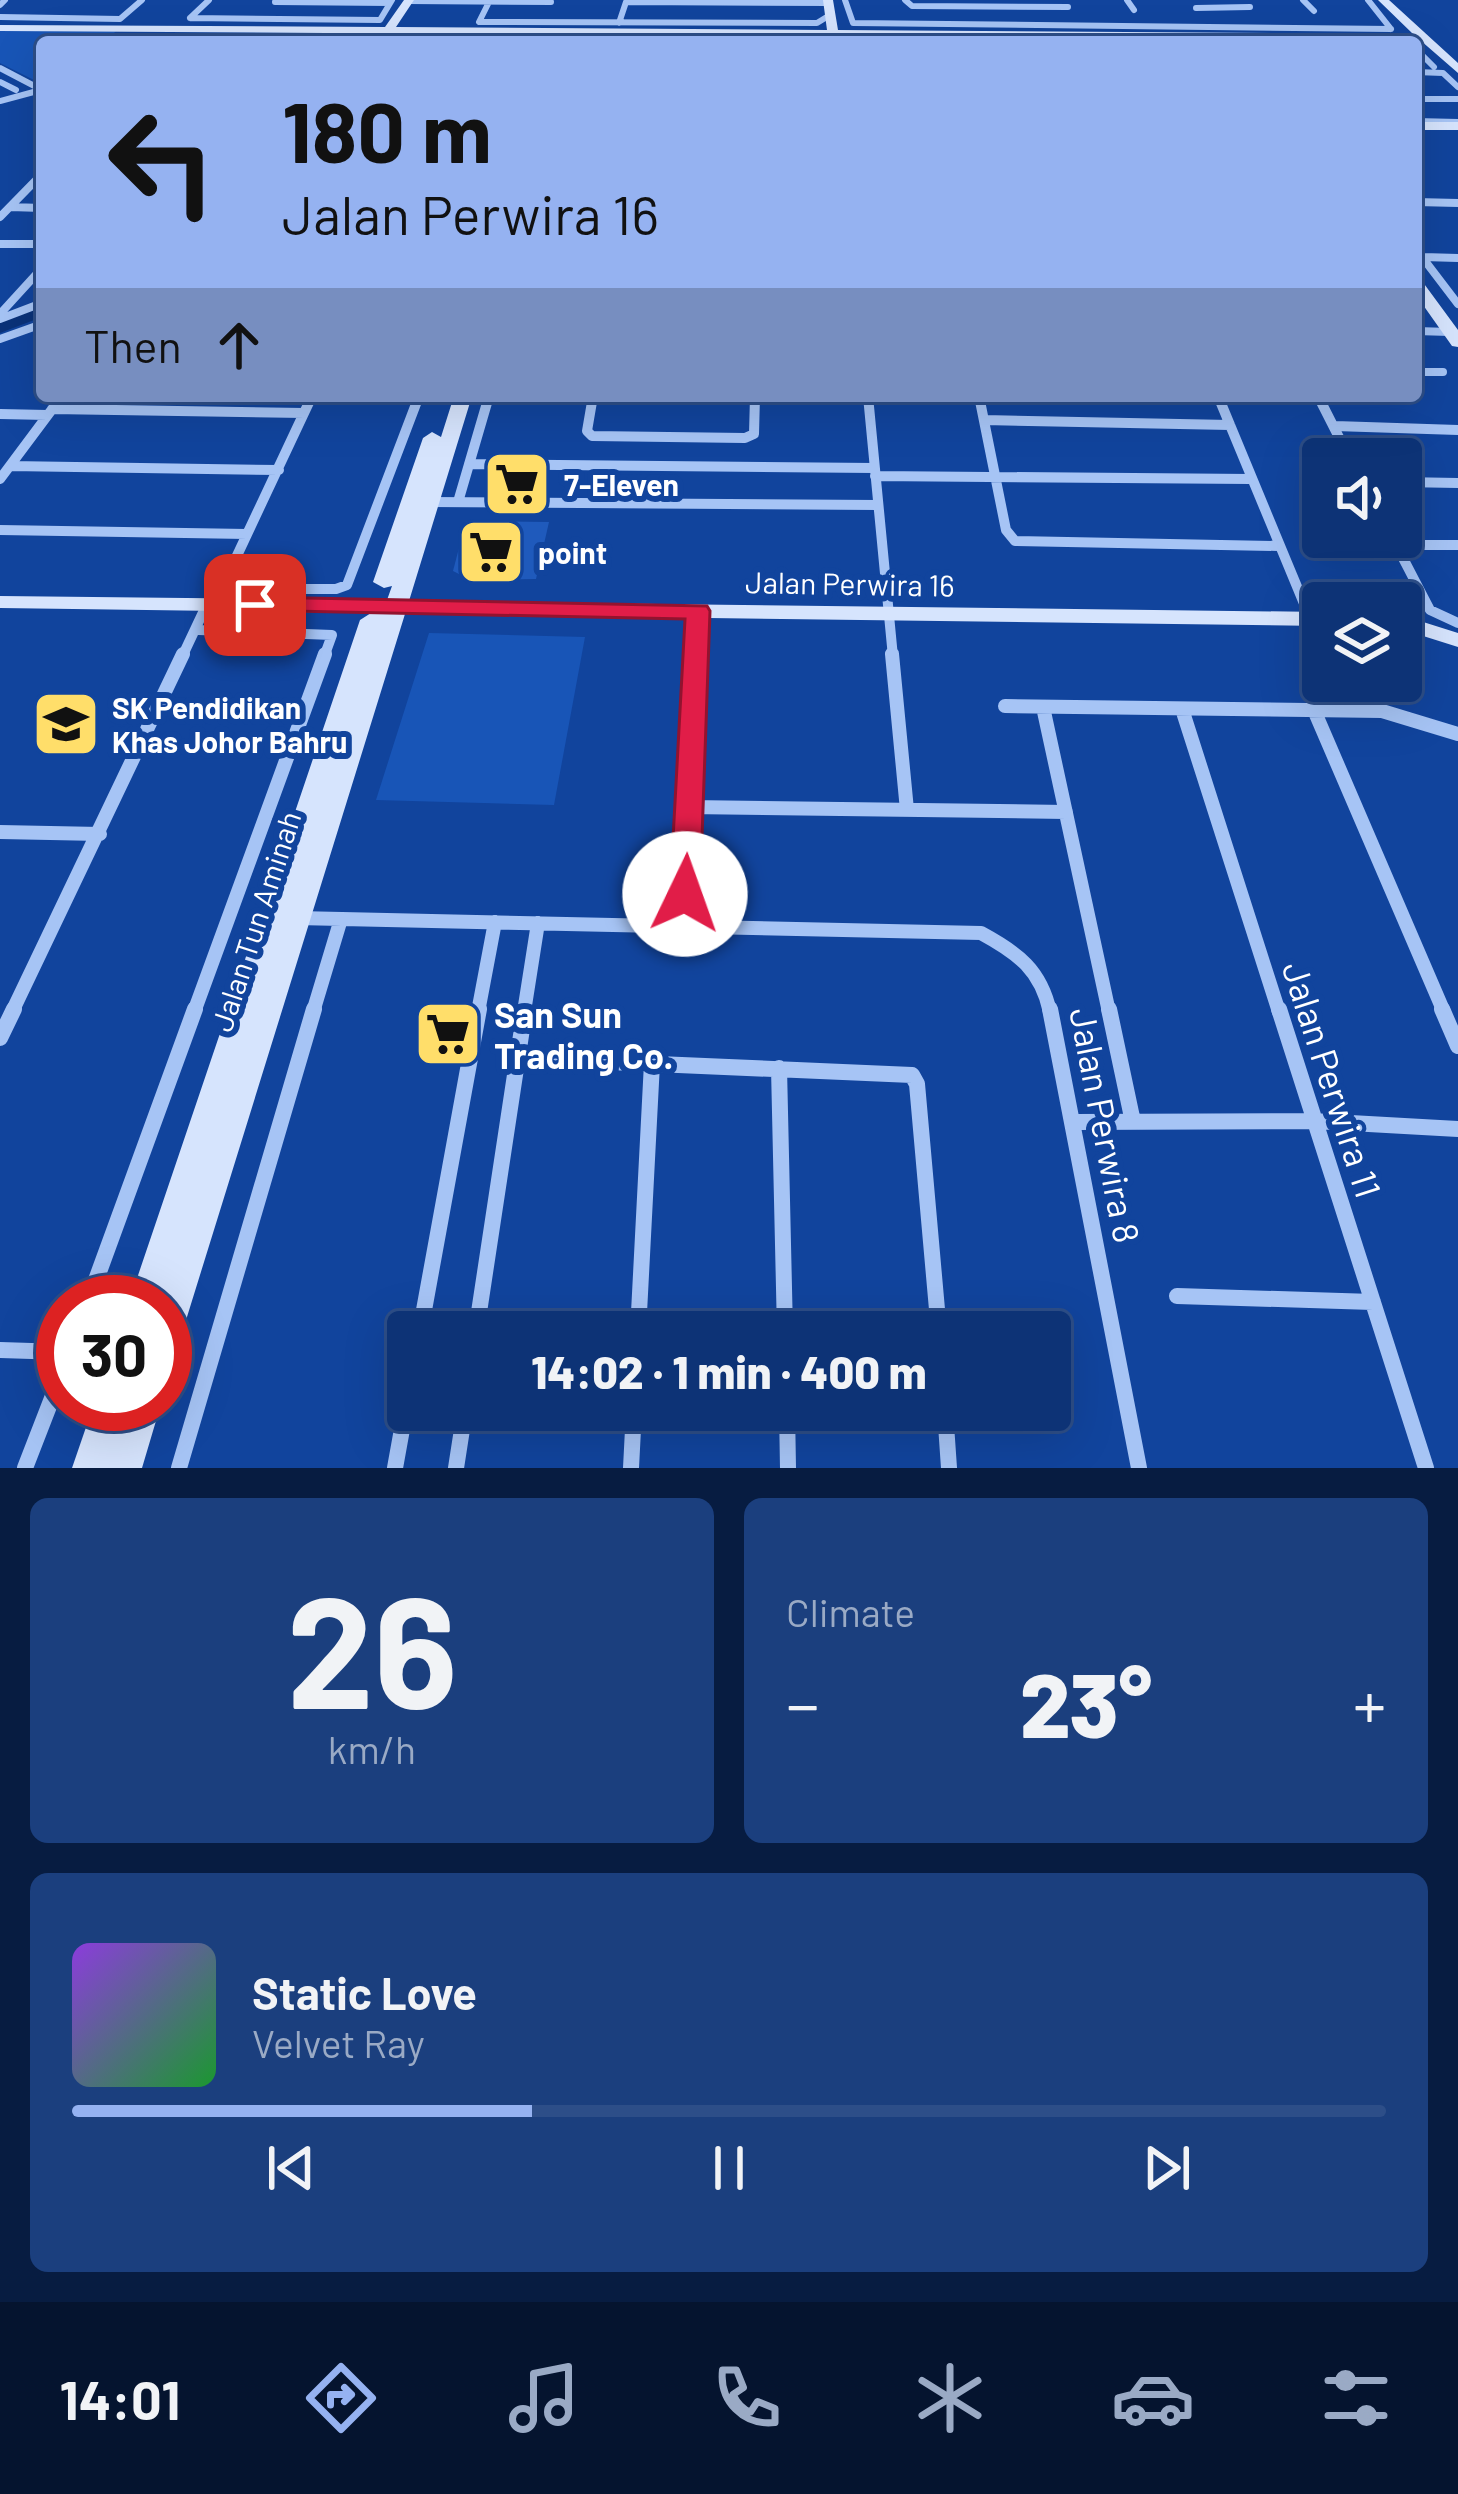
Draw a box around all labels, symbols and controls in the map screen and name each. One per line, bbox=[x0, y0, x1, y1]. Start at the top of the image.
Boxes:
text: 180 m bbox=[282, 79, 492, 180]
icon: left bbox=[84, 84, 240, 240]
text: Jalan Perwira 16 bbox=[282, 181, 659, 246]
icon: ahead bbox=[206, 312, 272, 378]
text: Then bbox=[84, 318, 182, 372]
map controls bbox=[1302, 438, 1422, 702]
button: sound bbox=[1302, 438, 1422, 558]
supermarket icon: 7-Eleven bbox=[482, 449, 552, 519]
place label: 7-Eleven bbox=[564, 466, 679, 502]
supermarket icon: point bbox=[456, 517, 526, 587]
place label: point bbox=[538, 534, 607, 570]
pin bbox=[204, 554, 306, 656]
street label: Jalan Perwira 16 bbox=[745, 563, 955, 603]
icon: arrive bbox=[222, 572, 288, 638]
button: layers bbox=[1302, 582, 1422, 702]
school or university icon: SK Pendidikan Khas Johor Bahru bbox=[31, 689, 101, 759]
place label: SK Pendidikan Khas Johor Bahru bbox=[112, 689, 347, 759]
street label: Jalan Tun Aminah bbox=[202, 806, 308, 1036]
position arrow bbox=[622, 831, 748, 957]
street label: Jalan Perwira 11 bbox=[1275, 956, 1391, 1202]
place label: San Sun Trading Co. bbox=[494, 992, 673, 1076]
supermarket icon: San Sun Trading Co. bbox=[413, 999, 483, 1069]
street label: Jalan Perwira 8 bbox=[1062, 1004, 1150, 1246]
speed limit sign: 30 bbox=[36, 1275, 192, 1431]
text: 14:02 · 1 min · 400 m bbox=[531, 1344, 927, 1398]
text: 26 bbox=[286, 1553, 458, 1740]
text: Climate bbox=[786, 1588, 915, 1635]
text: 23° bbox=[1020, 1648, 1152, 1756]
text: − bbox=[786, 1663, 819, 1742]
text: + bbox=[1353, 1663, 1386, 1742]
text: km/h bbox=[328, 1725, 416, 1772]
text: Static Love bbox=[252, 1965, 477, 2019]
text: Velvet Ray bbox=[252, 2019, 425, 2066]
icon: previous bbox=[258, 2135, 324, 2201]
icon: pause bbox=[696, 2135, 762, 2201]
icon: next bbox=[1134, 2135, 1200, 2201]
icon: directions bbox=[299, 2356, 383, 2440]
icon: music bbox=[502, 2356, 586, 2440]
icon: phone bbox=[705, 2356, 789, 2440]
icon: climate bbox=[908, 2356, 992, 2440]
icon: car bbox=[1111, 2356, 1195, 2440]
icon: filters bbox=[1314, 2356, 1398, 2440]
text: 14:01 bbox=[60, 2366, 180, 2431]

